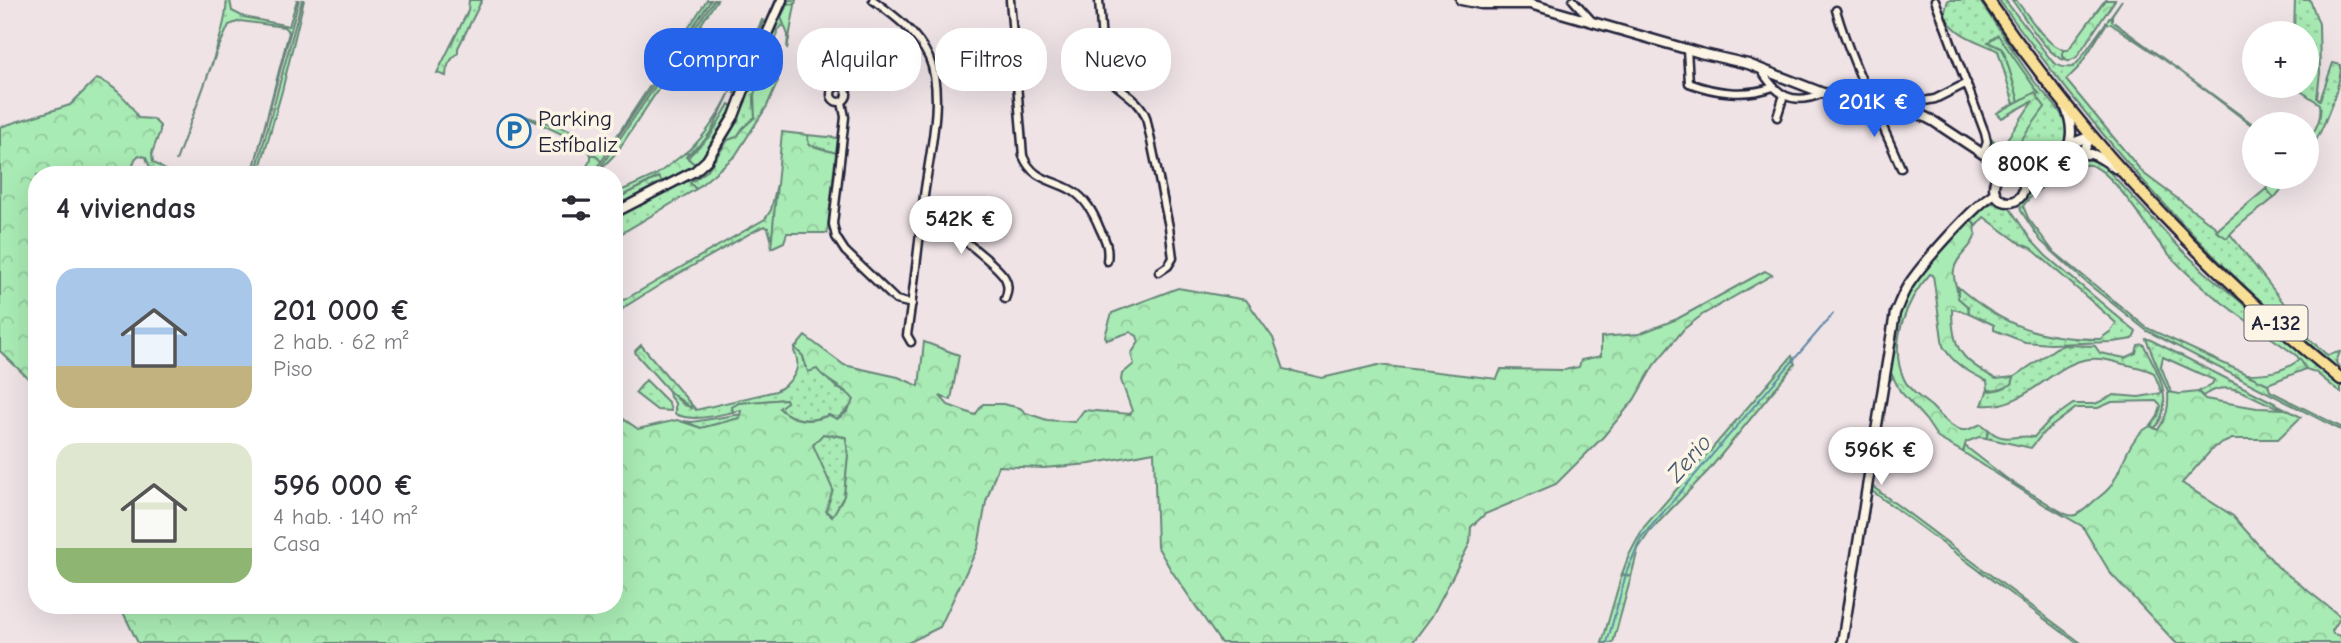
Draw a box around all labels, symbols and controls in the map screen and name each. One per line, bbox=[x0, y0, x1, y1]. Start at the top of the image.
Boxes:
map controls bbox=[2242, 21, 2319, 189]
button: + bbox=[2242, 21, 2319, 98]
chip: Comprar bbox=[644, 28, 783, 91]
chip: Alquilar bbox=[797, 28, 921, 91]
chip: Filtros bbox=[935, 28, 1047, 91]
chip: Nuevo bbox=[1061, 28, 1171, 91]
pin: 201K € bbox=[1817, 80, 1931, 139]
text: 201K € bbox=[1839, 88, 1909, 115]
place label: Parking Estíbaliz bbox=[538, 105, 618, 158]
parking icon: Parking Estíbaliz bbox=[495, 112, 533, 150]
button: − bbox=[2242, 112, 2319, 189]
pin: 800K € bbox=[1978, 142, 2092, 201]
text: 800K € bbox=[1997, 150, 2073, 177]
icon: filters bbox=[557, 189, 595, 227]
text: 4 viviendas bbox=[56, 191, 196, 226]
pin: 542K € bbox=[904, 196, 1018, 256]
text: 542K € bbox=[925, 205, 997, 232]
text: 201 000 € bbox=[273, 293, 410, 328]
icon: home bbox=[112, 296, 196, 380]
road number: A-132 bbox=[2244, 306, 2308, 340]
text: 2 hab. · 62 m² bbox=[273, 328, 409, 355]
text: Piso bbox=[273, 355, 313, 382]
pin: 596K € bbox=[1824, 428, 1938, 487]
water label: Zerio bbox=[1660, 429, 1717, 488]
text: 596K € bbox=[1844, 436, 1918, 463]
text: 596 000 € bbox=[273, 468, 414, 503]
icon: home bbox=[112, 471, 196, 555]
text: 4 hab. · 140 m² bbox=[273, 503, 417, 530]
text: Casa bbox=[273, 530, 320, 557]

